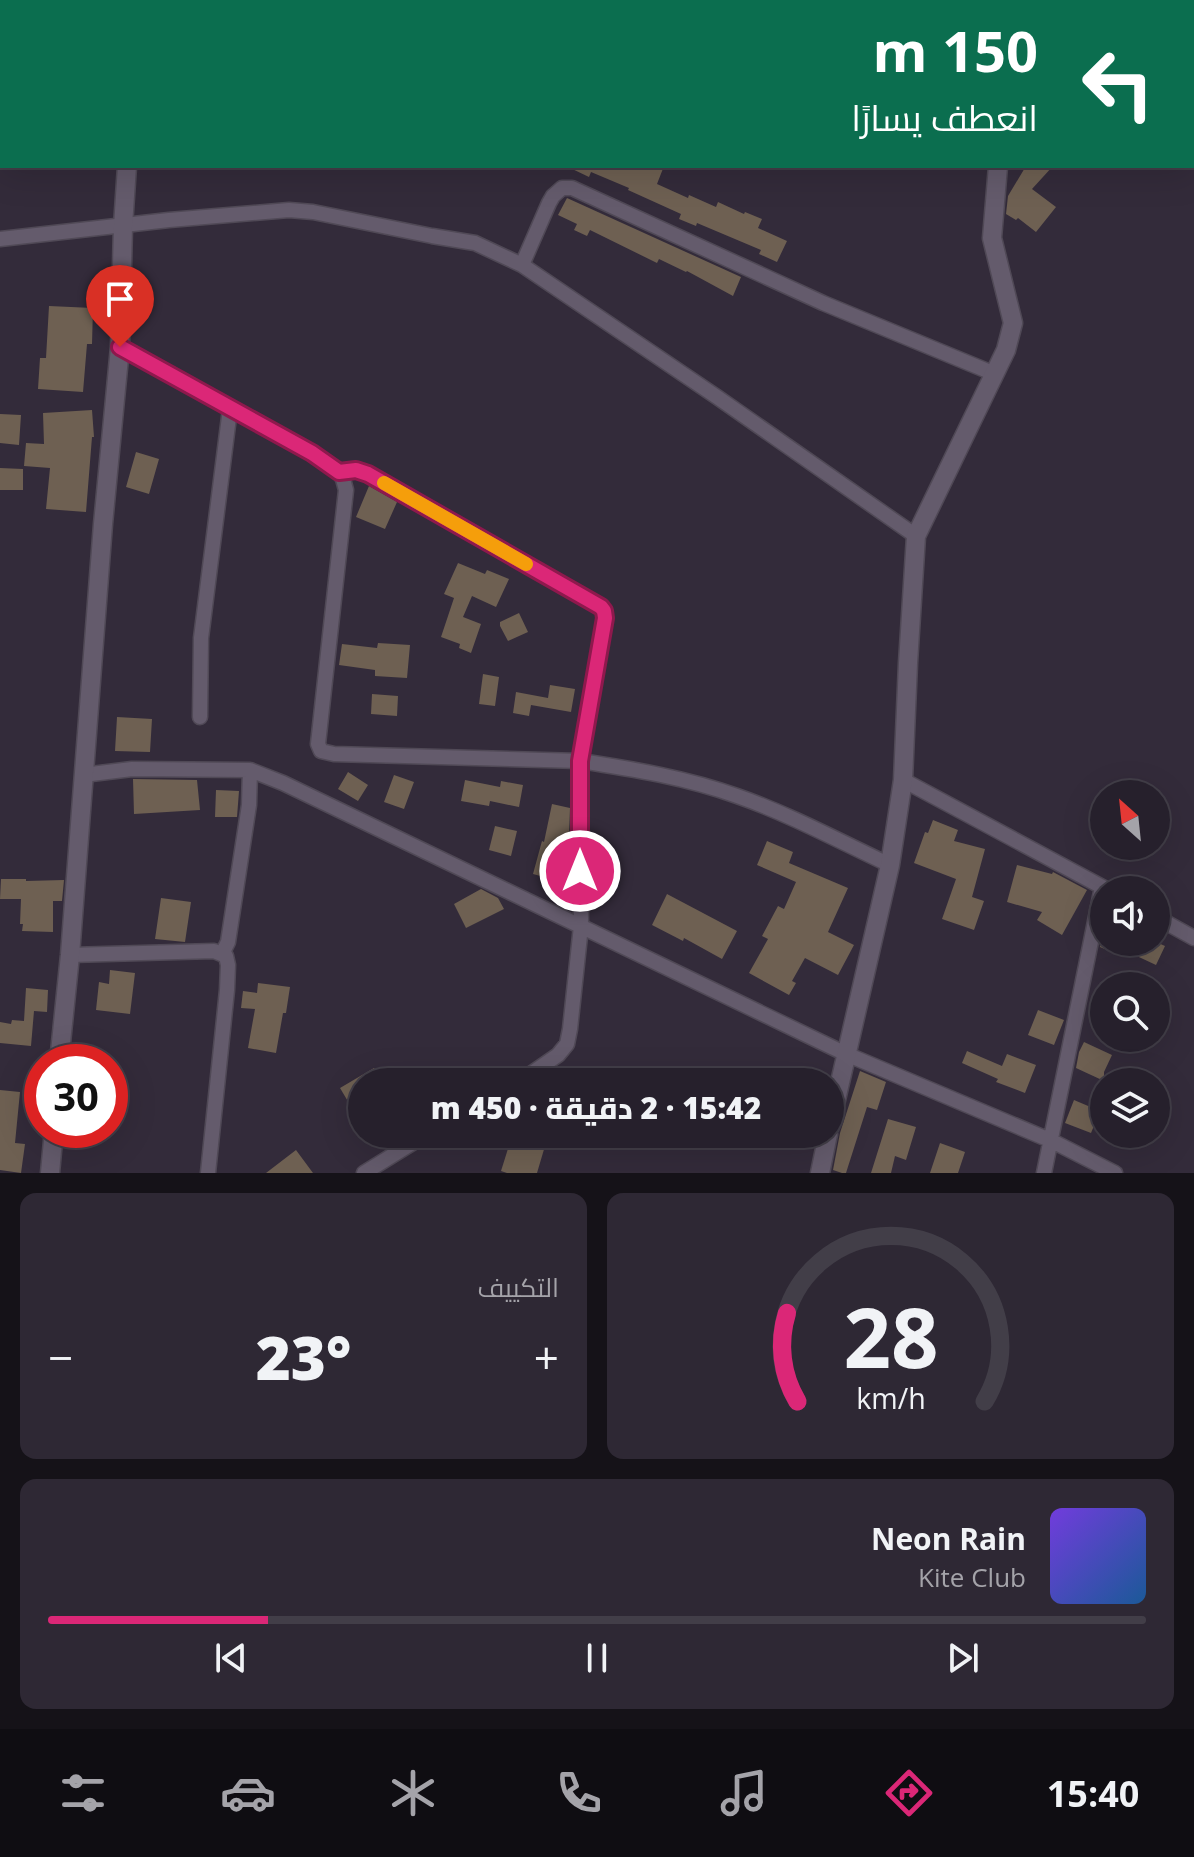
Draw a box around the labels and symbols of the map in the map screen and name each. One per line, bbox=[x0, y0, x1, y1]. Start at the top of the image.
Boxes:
pin bbox=[86, 265, 154, 347]
north arrow bbox=[1090, 780, 1170, 860]
position arrow bbox=[538, 829, 622, 913]
speed limit sign: 30 bbox=[24, 1044, 128, 1148]

